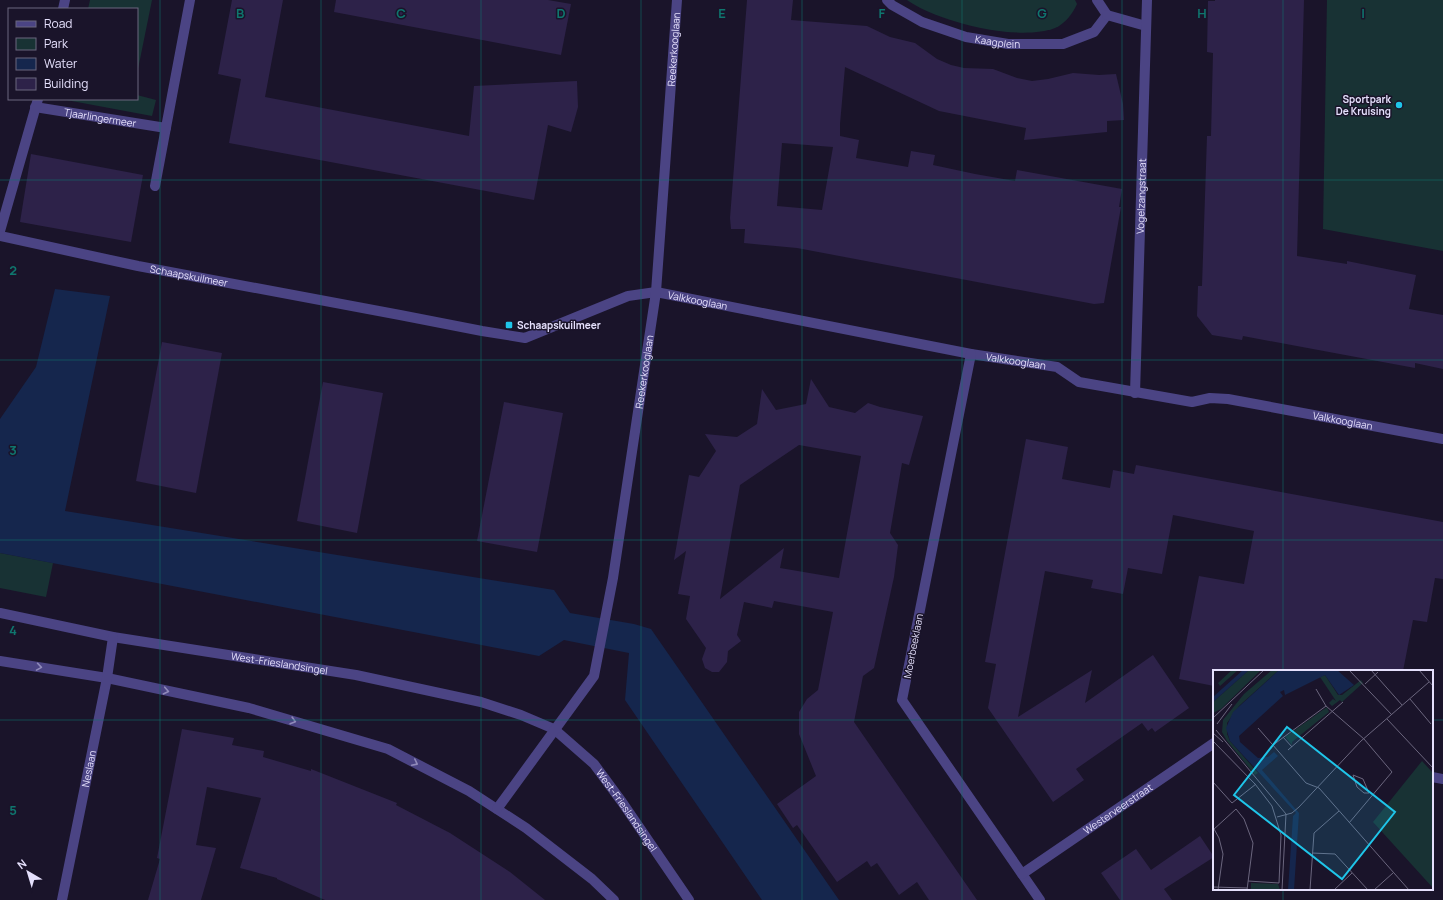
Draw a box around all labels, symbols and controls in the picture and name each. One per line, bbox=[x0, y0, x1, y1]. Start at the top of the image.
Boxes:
text: B bbox=[236, 4, 244, 22]
text: C bbox=[396, 4, 406, 22]
text: D bbox=[556, 4, 566, 22]
text: E bbox=[718, 4, 726, 22]
text: F bbox=[879, 4, 886, 22]
text: G bbox=[1037, 4, 1047, 22]
text: H bbox=[1197, 4, 1207, 22]
text: I bbox=[1361, 4, 1365, 22]
legend bbox=[8, 8, 138, 100]
street label: Reekerkooglaan bbox=[664, 12, 683, 87]
text: Road bbox=[44, 15, 72, 32]
street label: Kaagplein bbox=[974, 32, 1020, 51]
text: Park bbox=[44, 35, 69, 52]
text: Water bbox=[44, 55, 78, 72]
text: Building bbox=[44, 75, 88, 92]
place label: Sportpark De Kruising bbox=[1336, 92, 1392, 118]
marker: Sportpark De Kruising bbox=[1394, 100, 1404, 110]
street label: Tjaarlingermeer bbox=[63, 105, 138, 130]
street label: Vogelzangstraat bbox=[1133, 158, 1149, 234]
text: 2 bbox=[9, 261, 17, 279]
street label: Schaapskuilmeer bbox=[149, 261, 230, 290]
street label: Valkkooglaan bbox=[667, 288, 729, 313]
place label: Schaapskuilmeer bbox=[517, 318, 601, 332]
marker: Schaapskuilmeer bbox=[504, 320, 514, 330]
street label: Reekerkooglaan bbox=[632, 334, 656, 410]
street label: Valkkooglaan bbox=[985, 349, 1047, 372]
street label: Valkkooglaan bbox=[1312, 408, 1374, 433]
text: 3 bbox=[9, 441, 17, 459]
street label: Moerbeeklaan bbox=[900, 612, 926, 680]
text: 4 bbox=[9, 621, 17, 639]
street label: West-Frieslandsingel bbox=[230, 649, 329, 677]
one-way arrow bbox=[35, 662, 42, 671]
inset map bbox=[1213, 670, 1433, 890]
one-way arrow bbox=[163, 686, 170, 694]
one-way arrow bbox=[289, 716, 296, 725]
street label: Neslaan bbox=[78, 749, 99, 788]
one-way arrow bbox=[411, 758, 418, 766]
street label: West-Frieslandsingel bbox=[593, 766, 661, 854]
street label: Westerveerstraat bbox=[1080, 780, 1155, 837]
text: 5 bbox=[9, 801, 17, 819]
north arrow bbox=[8, 852, 48, 892]
text: N bbox=[14, 855, 29, 872]

